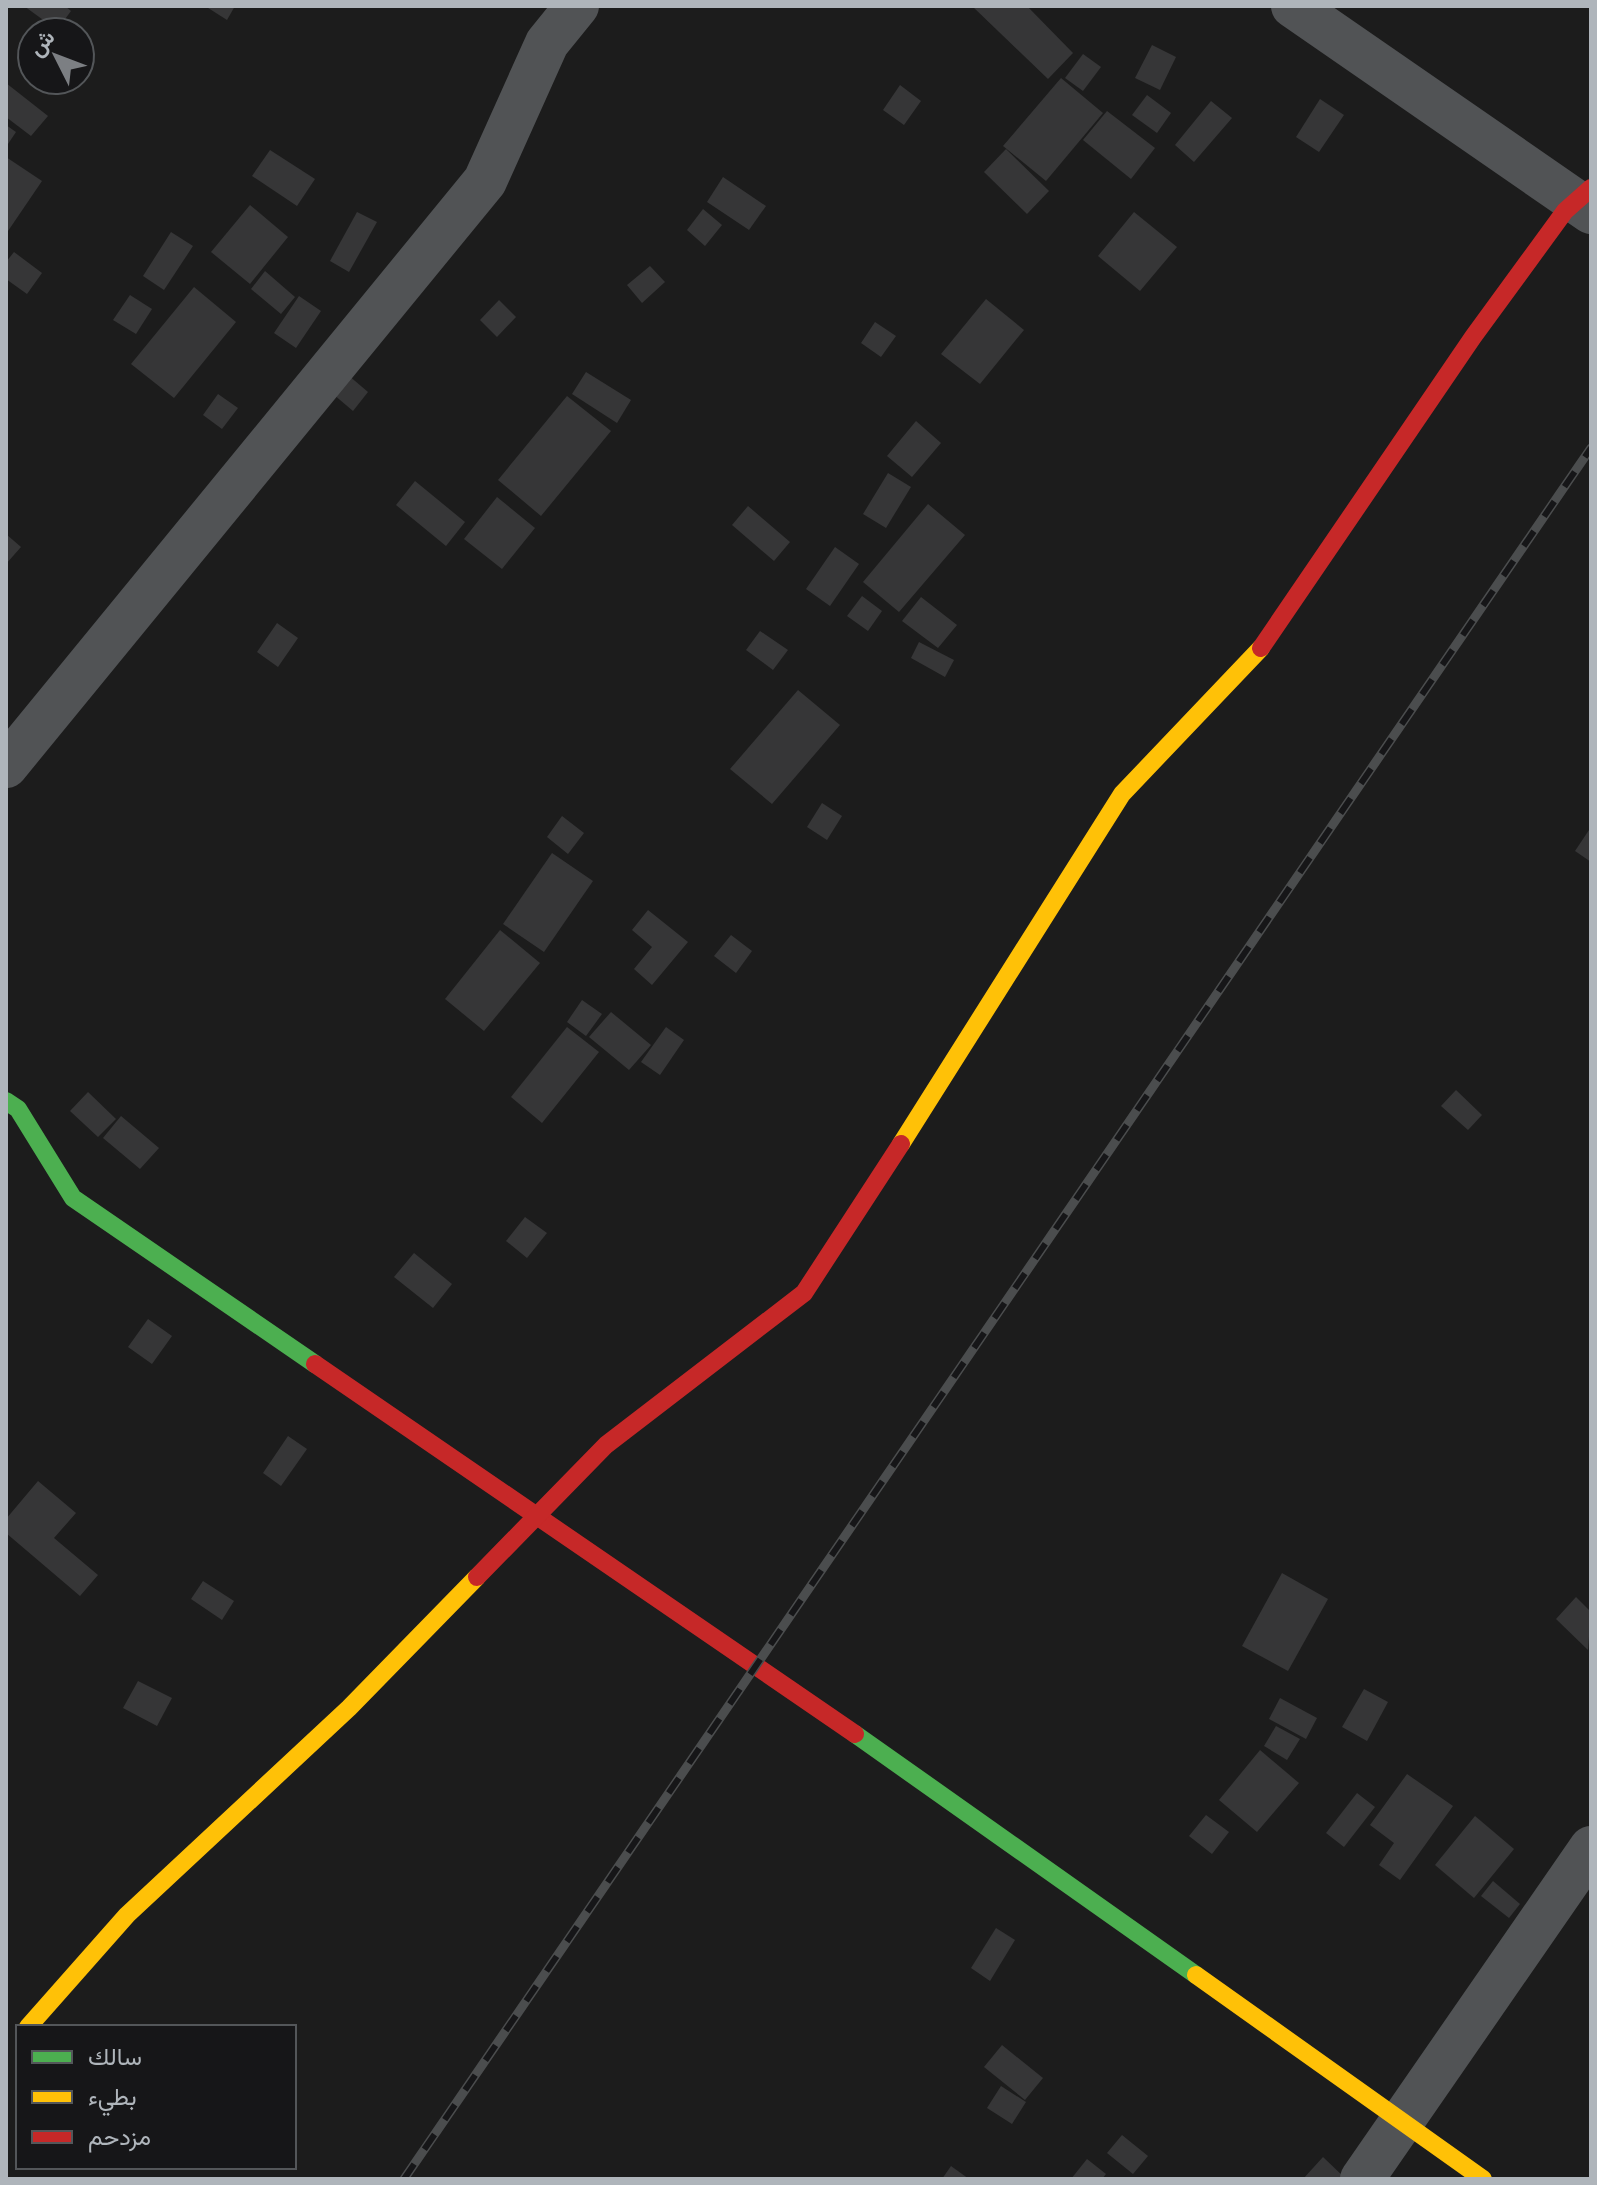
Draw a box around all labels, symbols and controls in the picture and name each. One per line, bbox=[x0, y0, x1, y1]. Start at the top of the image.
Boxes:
north arrow bbox=[16, 16, 96, 96]
text: ش bbox=[22, 23, 60, 62]
legend bbox=[16, 2025, 296, 2169]
text: سالك bbox=[88, 2041, 142, 2072]
text: بطيء bbox=[88, 2081, 137, 2116]
text: مزدحم bbox=[88, 2121, 151, 2153]

